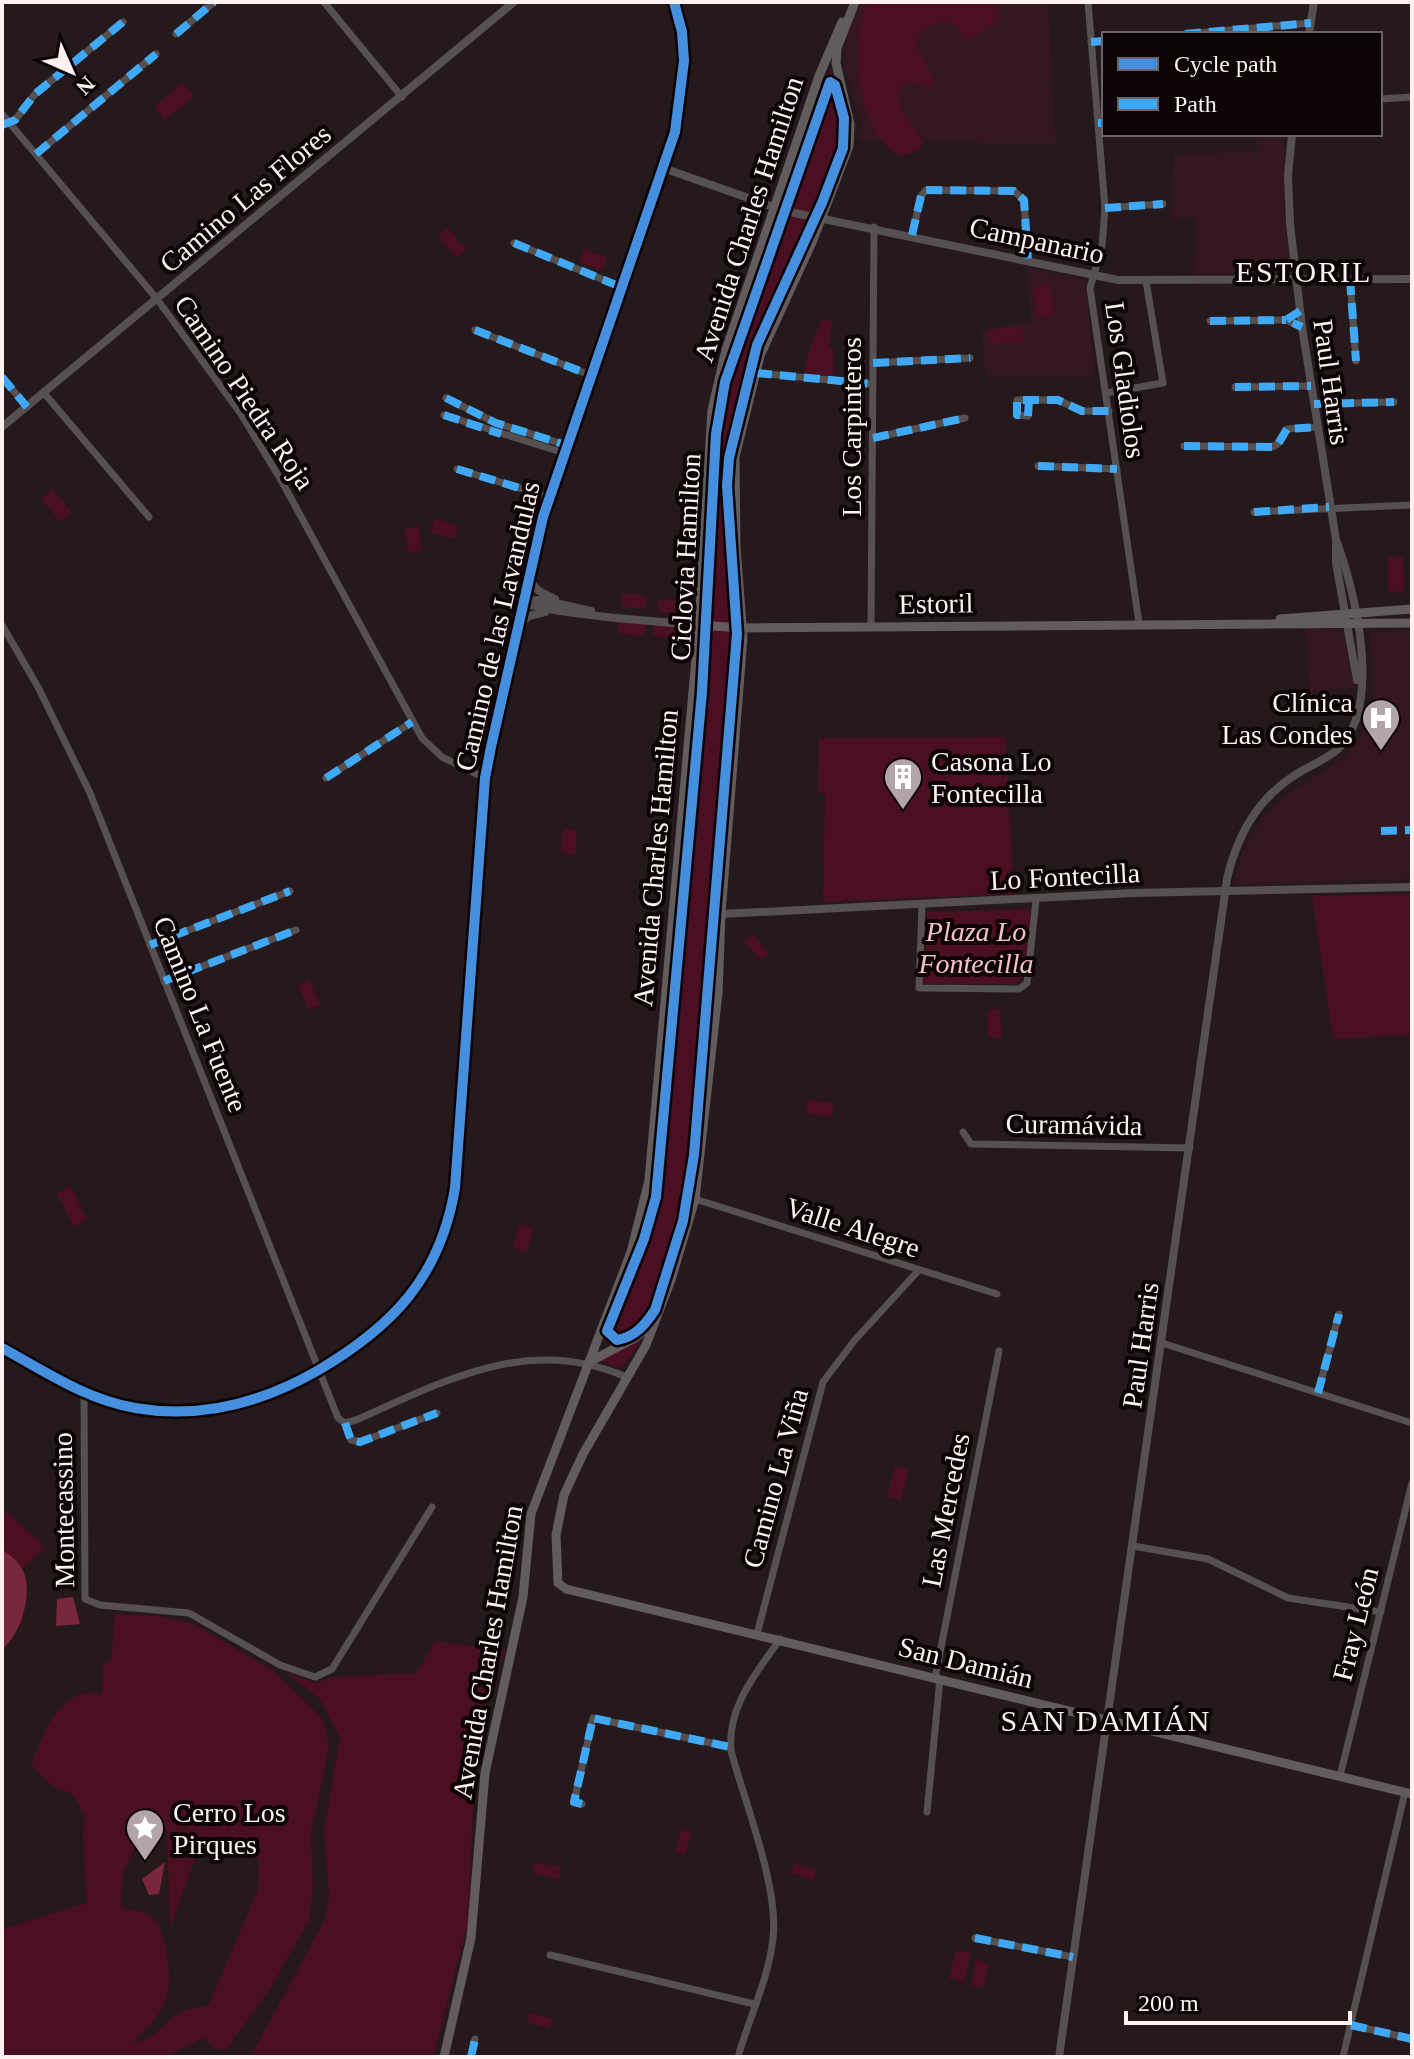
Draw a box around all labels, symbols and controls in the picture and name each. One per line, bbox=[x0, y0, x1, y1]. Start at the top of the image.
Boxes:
north arrow bbox=[32, 32, 112, 112]
legend bbox=[1102, 32, 1382, 136]
text: Cycle path bbox=[1174, 51, 1277, 77]
text: N bbox=[71, 71, 100, 100]
street label: Avenida Charles Hamilton bbox=[688, 73, 809, 366]
text: Path bbox=[1174, 91, 1217, 117]
street label: Camino Las Flores bbox=[154, 118, 337, 279]
street label: Campanario bbox=[967, 211, 1107, 270]
district label: ESTORIL bbox=[1236, 255, 1372, 288]
street label: Camino Piedra Roja bbox=[168, 289, 321, 496]
street label: Los Gladiolos bbox=[1099, 300, 1152, 460]
street label: Paul Harris bbox=[1307, 317, 1356, 447]
street label: Los Carpinteros bbox=[836, 337, 867, 517]
street label: Ciclovia Hamilton bbox=[665, 453, 706, 662]
street label: Camino de las Lavandulas bbox=[449, 478, 546, 774]
street label: Estoril bbox=[898, 587, 974, 620]
place label: Clínica Las Condes bbox=[1222, 687, 1354, 750]
hospital icon: Clínica Las Condes bbox=[1360, 697, 1402, 752]
street label: Avenida Charles Hamilton bbox=[627, 708, 684, 1008]
place label: Casona Lo Fontecilla bbox=[931, 746, 1052, 809]
building icon: Casona Lo Fontecilla bbox=[882, 756, 924, 811]
street label: Lo Fontecilla bbox=[989, 857, 1141, 896]
street label: Camino La Fuente bbox=[147, 912, 254, 1117]
park label: Plaza Lo Fontecilla bbox=[917, 916, 1034, 979]
street label: Curamávida bbox=[1005, 1108, 1143, 1141]
street label: Valle Alegre bbox=[782, 1191, 924, 1264]
street label: Paul Harris bbox=[1116, 1280, 1165, 1410]
street label: Camino La Viña bbox=[737, 1384, 814, 1571]
street label: Las Mercedes bbox=[915, 1430, 976, 1590]
street label: Montecassino bbox=[47, 1432, 80, 1588]
street label: Avenida Charles Hamilton bbox=[446, 1503, 529, 1802]
street label: Fray León bbox=[1326, 1564, 1385, 1684]
street label: San Damián bbox=[895, 1631, 1036, 1694]
district label: SAN DAMIÁN bbox=[1001, 1704, 1211, 1737]
place label: Cerro Los Pirques bbox=[173, 1797, 286, 1860]
place icon: Cerro Los Pirques bbox=[124, 1807, 166, 1862]
scale bar bbox=[1126, 1975, 1350, 2025]
text: 200 m bbox=[1138, 1990, 1199, 2016]

